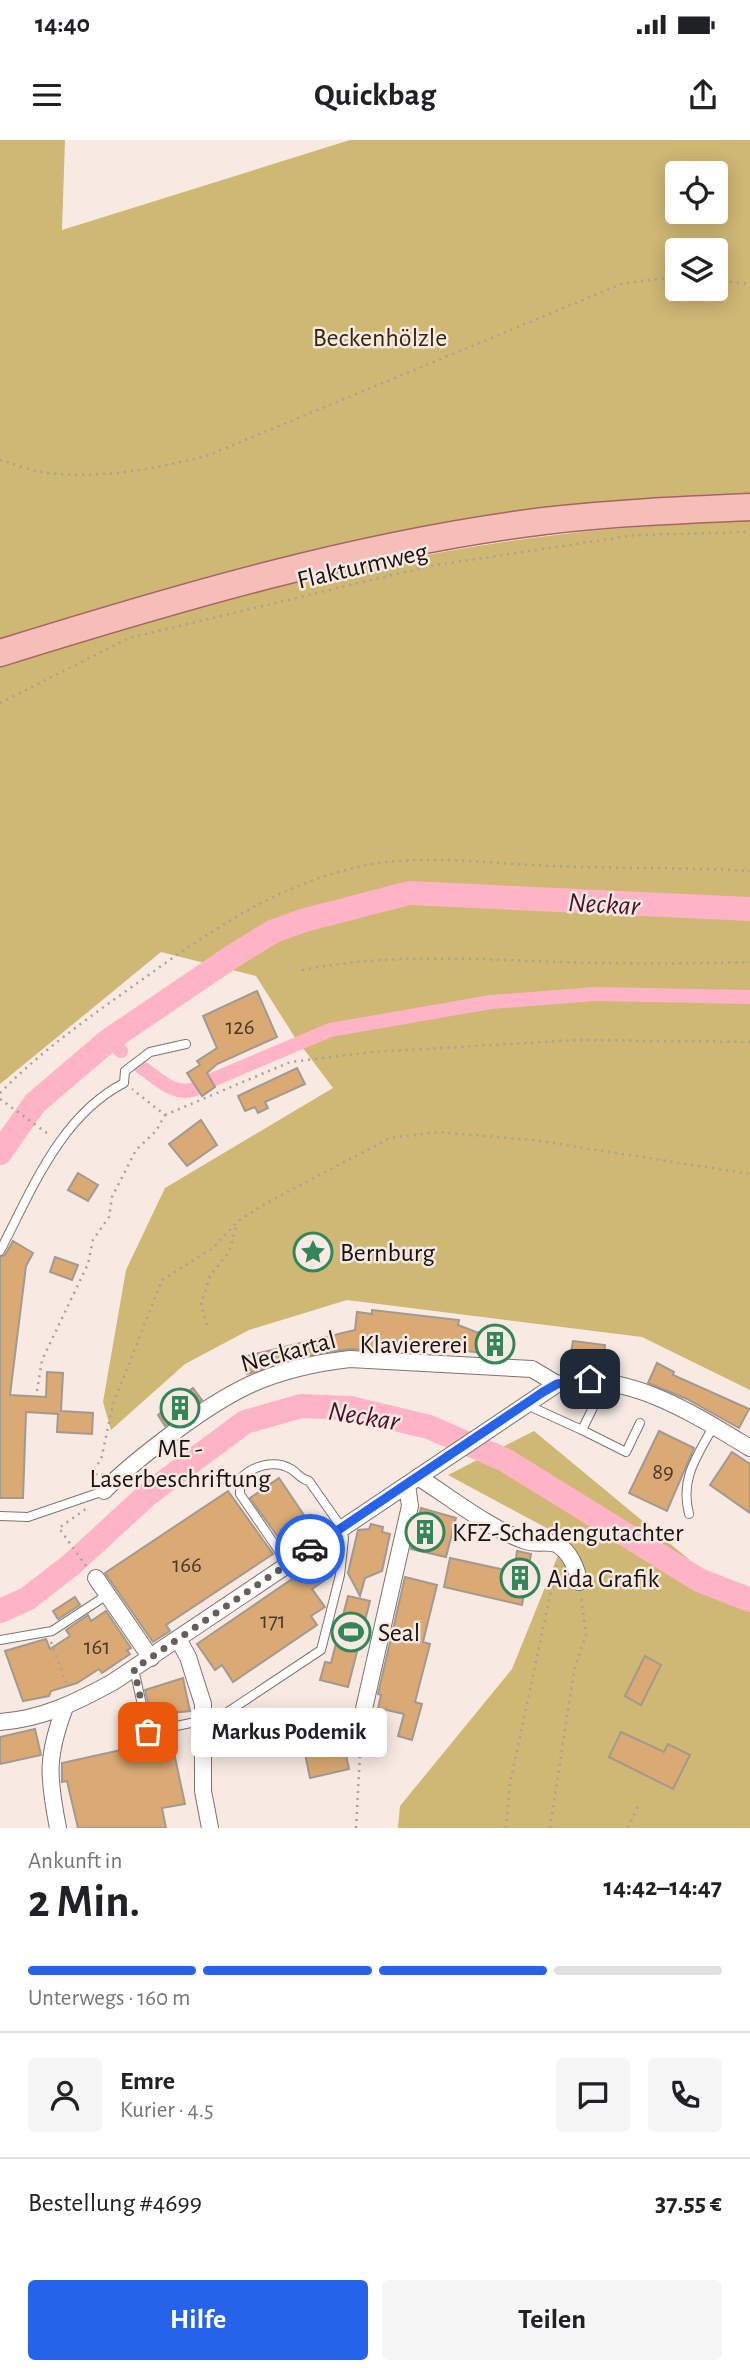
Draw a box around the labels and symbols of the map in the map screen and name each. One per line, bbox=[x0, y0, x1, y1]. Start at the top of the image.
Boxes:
park label: Beckenhölzle bbox=[313, 325, 447, 351]
street label: Flakturmweg bbox=[294, 538, 430, 594]
water label: Neckar bbox=[567, 889, 641, 921]
house number: 126 bbox=[225, 1016, 255, 1039]
place icon: Bernburg bbox=[292, 1231, 334, 1273]
place label: Bernburg bbox=[340, 1240, 435, 1266]
building icon: Klaviererei bbox=[474, 1323, 516, 1365]
street label: Neckartal bbox=[238, 1327, 339, 1377]
place label: Klaviererei bbox=[359, 1332, 468, 1358]
pin bbox=[560, 1349, 620, 1409]
building icon: ME - Laserbeschriftung bbox=[159, 1387, 201, 1429]
water label: Neckar bbox=[326, 1398, 402, 1437]
place label: ME - Laserbeschriftung bbox=[89, 1436, 271, 1492]
house number: 89 bbox=[652, 1461, 674, 1484]
building icon: KFZ-Schadengutachter bbox=[404, 1511, 446, 1553]
courier bbox=[275, 1514, 345, 1584]
place label: KFZ-Schadengutachter bbox=[452, 1520, 684, 1546]
house number: 166 bbox=[172, 1554, 202, 1577]
building icon: Aida Grafik bbox=[499, 1557, 541, 1599]
place label: Aida Grafik bbox=[547, 1566, 659, 1592]
house number: 171 bbox=[260, 1610, 286, 1633]
sports icon: Seal bbox=[330, 1611, 372, 1653]
place label: Seal bbox=[378, 1620, 420, 1646]
house number: 161 bbox=[84, 1636, 110, 1659]
pin bbox=[118, 1702, 178, 1762]
callout: Markus Podemik bbox=[190, 1708, 386, 1756]

